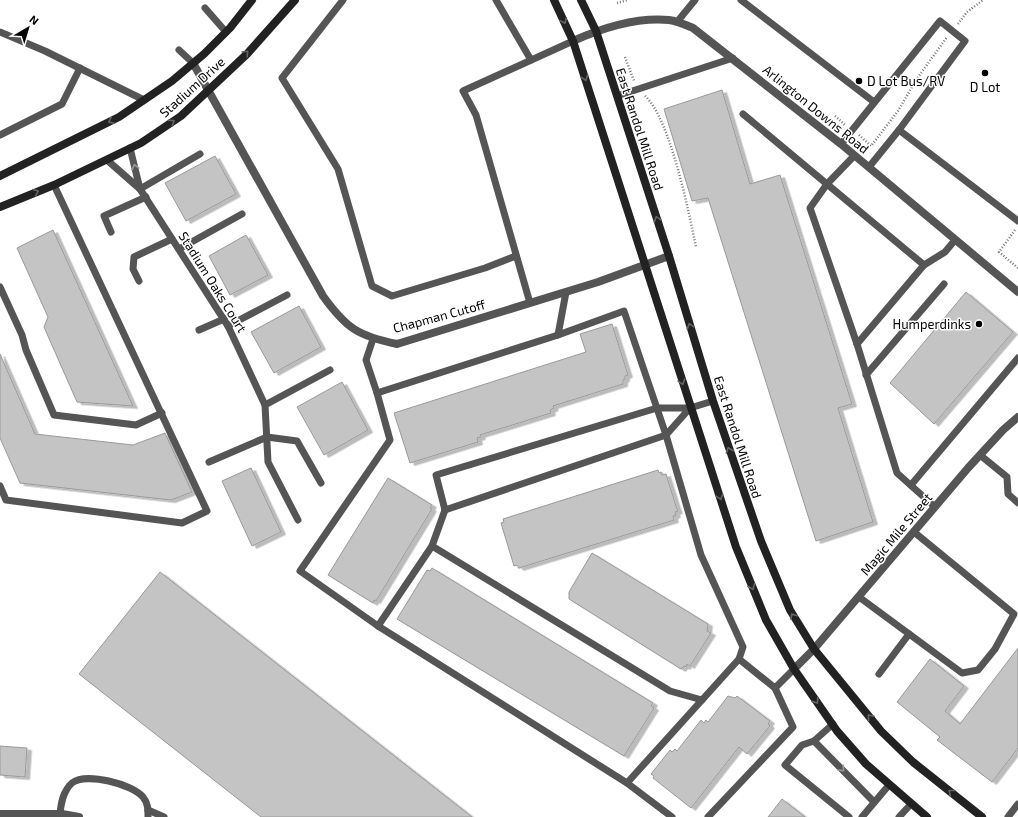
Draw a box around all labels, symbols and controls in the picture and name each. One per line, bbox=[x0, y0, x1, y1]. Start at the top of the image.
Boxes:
north arrow bbox=[8, 8, 48, 48]
text: N bbox=[27, 12, 42, 27]
one-way arrow bbox=[559, 17, 567, 24]
one-way arrow bbox=[242, 50, 249, 58]
street label: Stadium Drive bbox=[156, 53, 228, 121]
street label: Arlington Downs Road bbox=[760, 61, 872, 157]
street label: East Randol Mill Road bbox=[613, 66, 667, 192]
marker: D Lot bbox=[980, 68, 990, 78]
place label: D Lot Bus/RV bbox=[867, 73, 945, 89]
one-way arrow bbox=[580, 75, 589, 82]
marker: D Lot Bus/RV bbox=[854, 76, 864, 86]
place label: D Lot bbox=[970, 79, 1000, 95]
one-way arrow bbox=[108, 116, 116, 124]
one-way arrow bbox=[168, 120, 175, 127]
one-way arrow bbox=[131, 164, 139, 170]
one-way arrow bbox=[32, 189, 39, 197]
one-way arrow bbox=[653, 216, 662, 223]
street label: Stadium Oaks Court bbox=[175, 229, 251, 335]
street label: Chapman Cutoff bbox=[391, 296, 488, 336]
place label: Humperdinks bbox=[892, 316, 971, 332]
marker: Humperdinks bbox=[974, 319, 984, 329]
one-way arrow bbox=[686, 322, 695, 329]
street label: East Randol Mill Road bbox=[711, 374, 765, 500]
one-way arrow bbox=[677, 379, 686, 386]
one-way arrow bbox=[726, 446, 734, 453]
street label: Magic Mile Street bbox=[857, 489, 935, 579]
one-way arrow bbox=[715, 493, 724, 500]
one-way arrow bbox=[748, 583, 756, 590]
one-way arrow bbox=[791, 613, 798, 620]
one-way arrow bbox=[812, 697, 819, 704]
one-way arrow bbox=[867, 714, 874, 721]
one-way arrow bbox=[837, 764, 845, 772]
one-way arrow bbox=[949, 790, 956, 797]

